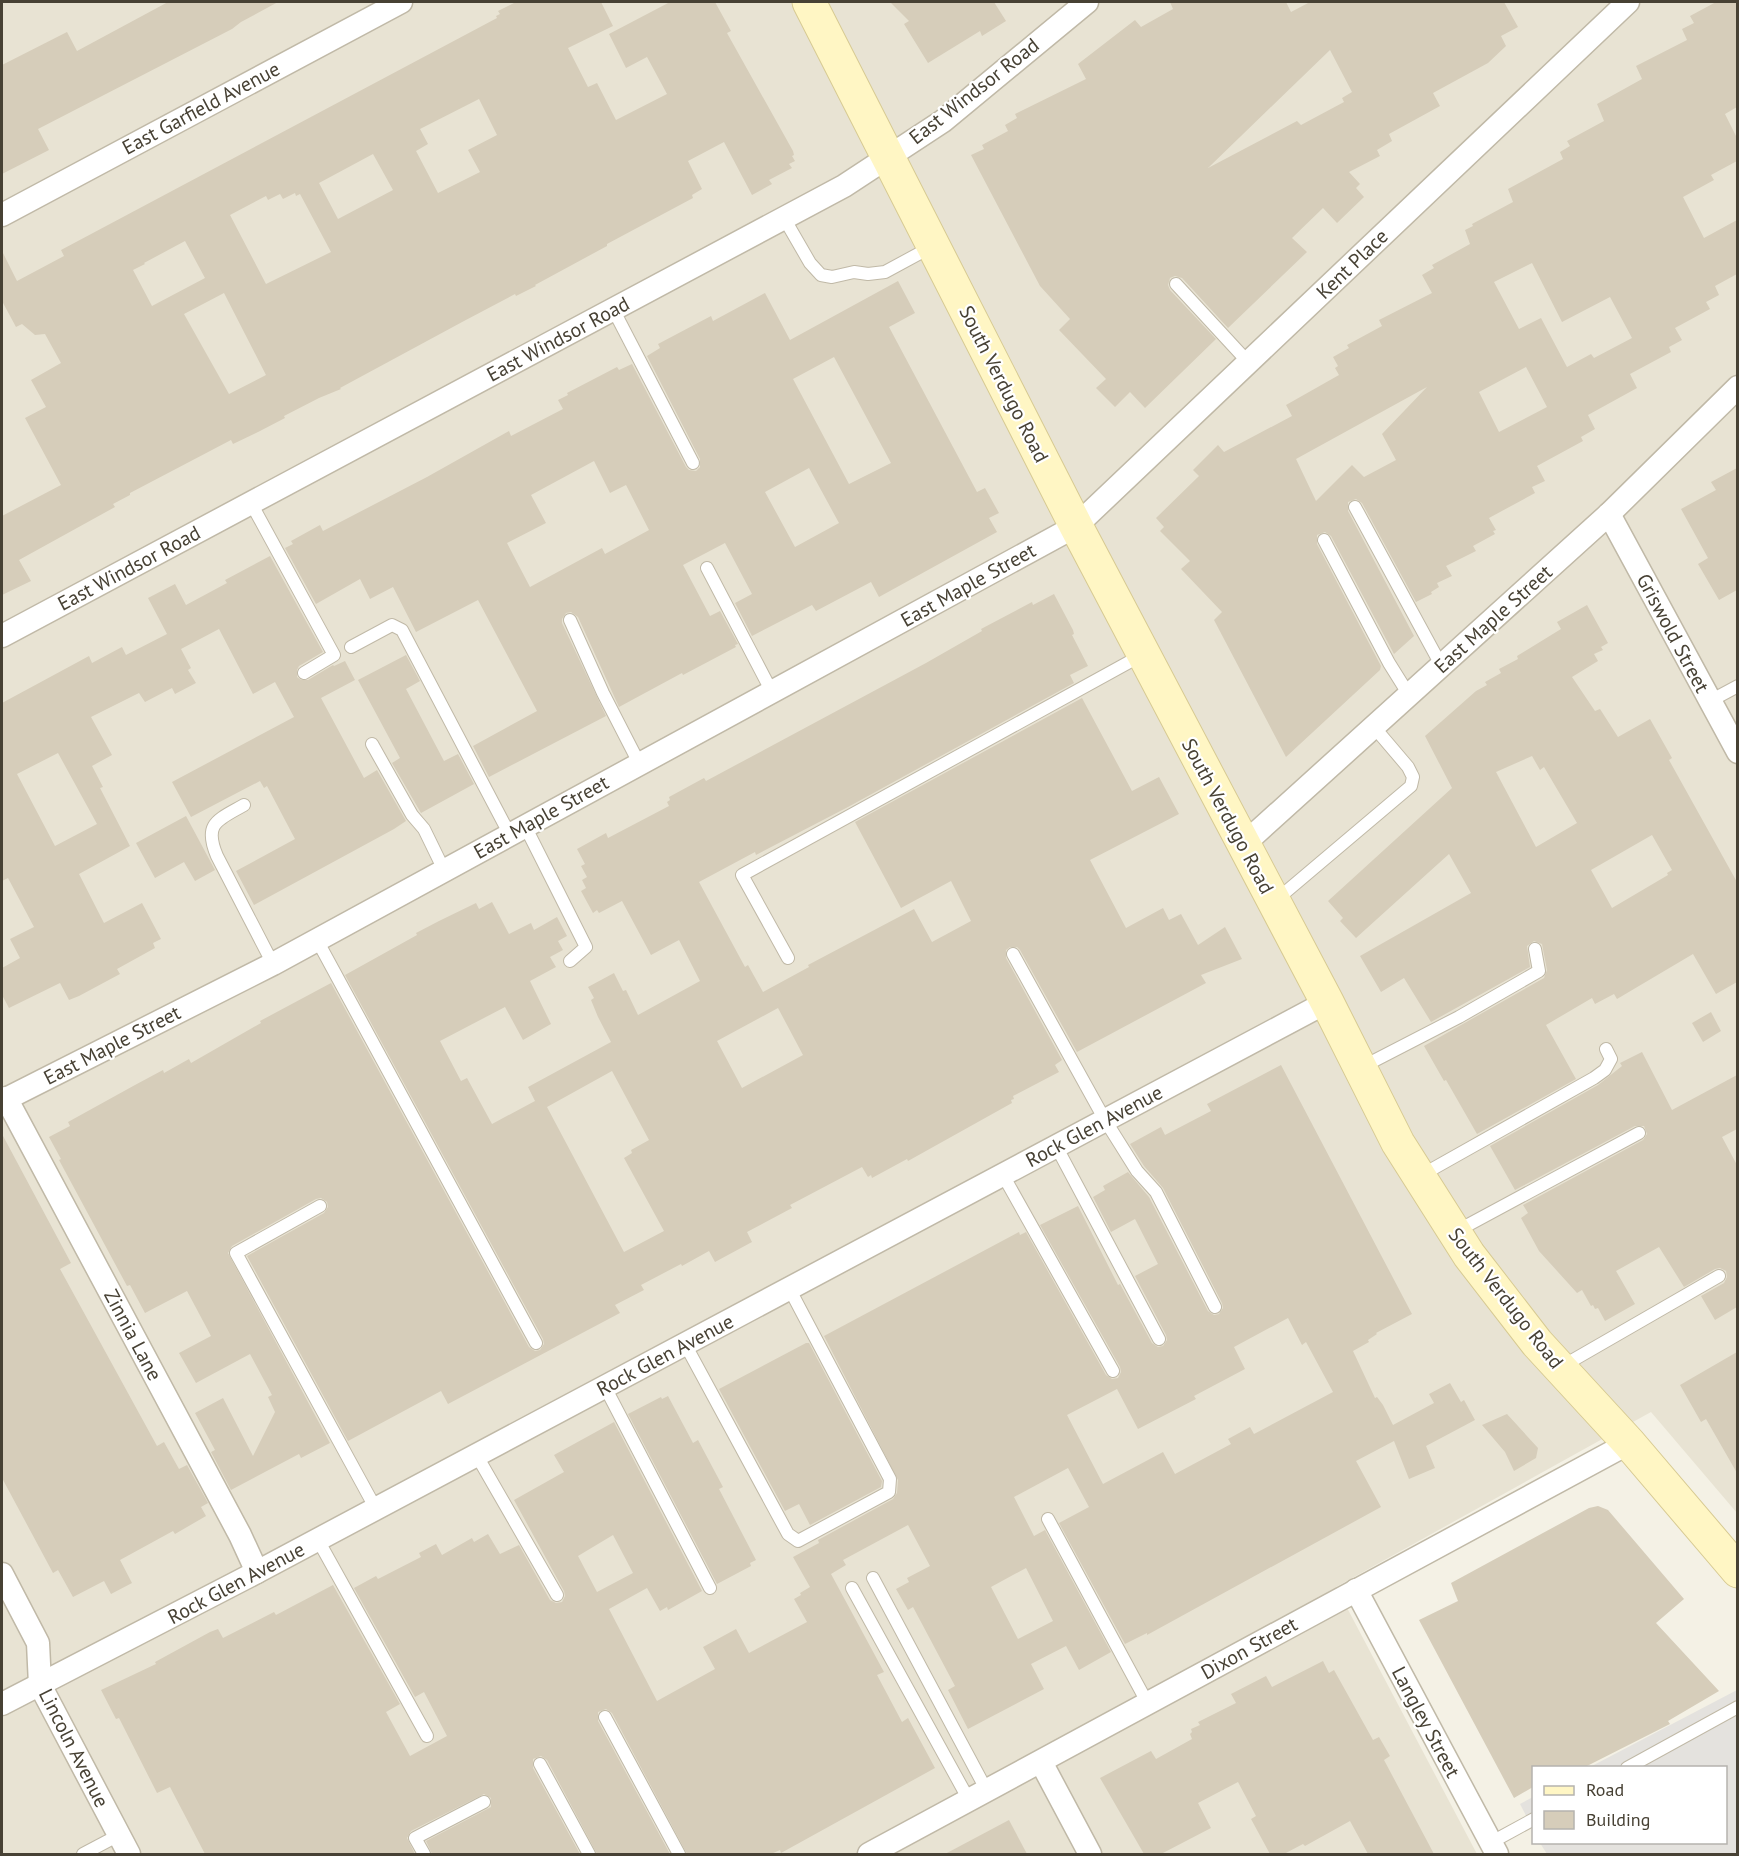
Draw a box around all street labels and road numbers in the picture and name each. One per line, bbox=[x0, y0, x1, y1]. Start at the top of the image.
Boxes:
street label: East Windsor Road bbox=[904, 32, 1044, 150]
street label: East Garfield Avenue bbox=[118, 55, 284, 161]
street label: Kent Place bbox=[1311, 223, 1393, 305]
street label: East Windsor Road bbox=[482, 290, 634, 388]
street label: South Verdugo Road bbox=[953, 301, 1055, 467]
street label: East Windsor Road bbox=[53, 519, 205, 617]
street label: East Maple Street bbox=[896, 537, 1040, 633]
street label: East Maple Street bbox=[1429, 559, 1558, 679]
street label: Griswold Street bbox=[1631, 569, 1715, 697]
street label: South Verdugo Road bbox=[1176, 734, 1280, 898]
street label: East Maple Street bbox=[469, 769, 613, 865]
street label: East Maple Street bbox=[39, 999, 185, 1091]
street label: Rock Glen Avenue bbox=[1021, 1079, 1167, 1173]
street label: South Verdugo Road bbox=[1443, 1222, 1569, 1374]
street label: Zinnia Lane bbox=[98, 1285, 168, 1385]
street label: Rock Glen Avenue bbox=[592, 1308, 738, 1402]
street label: Rock Glen Avenue bbox=[163, 1536, 309, 1630]
street label: Dixon Street bbox=[1196, 1611, 1302, 1685]
street label: Langley Street bbox=[1386, 1662, 1466, 1782]
street label: Lincoln Avenue bbox=[33, 1684, 115, 1812]

